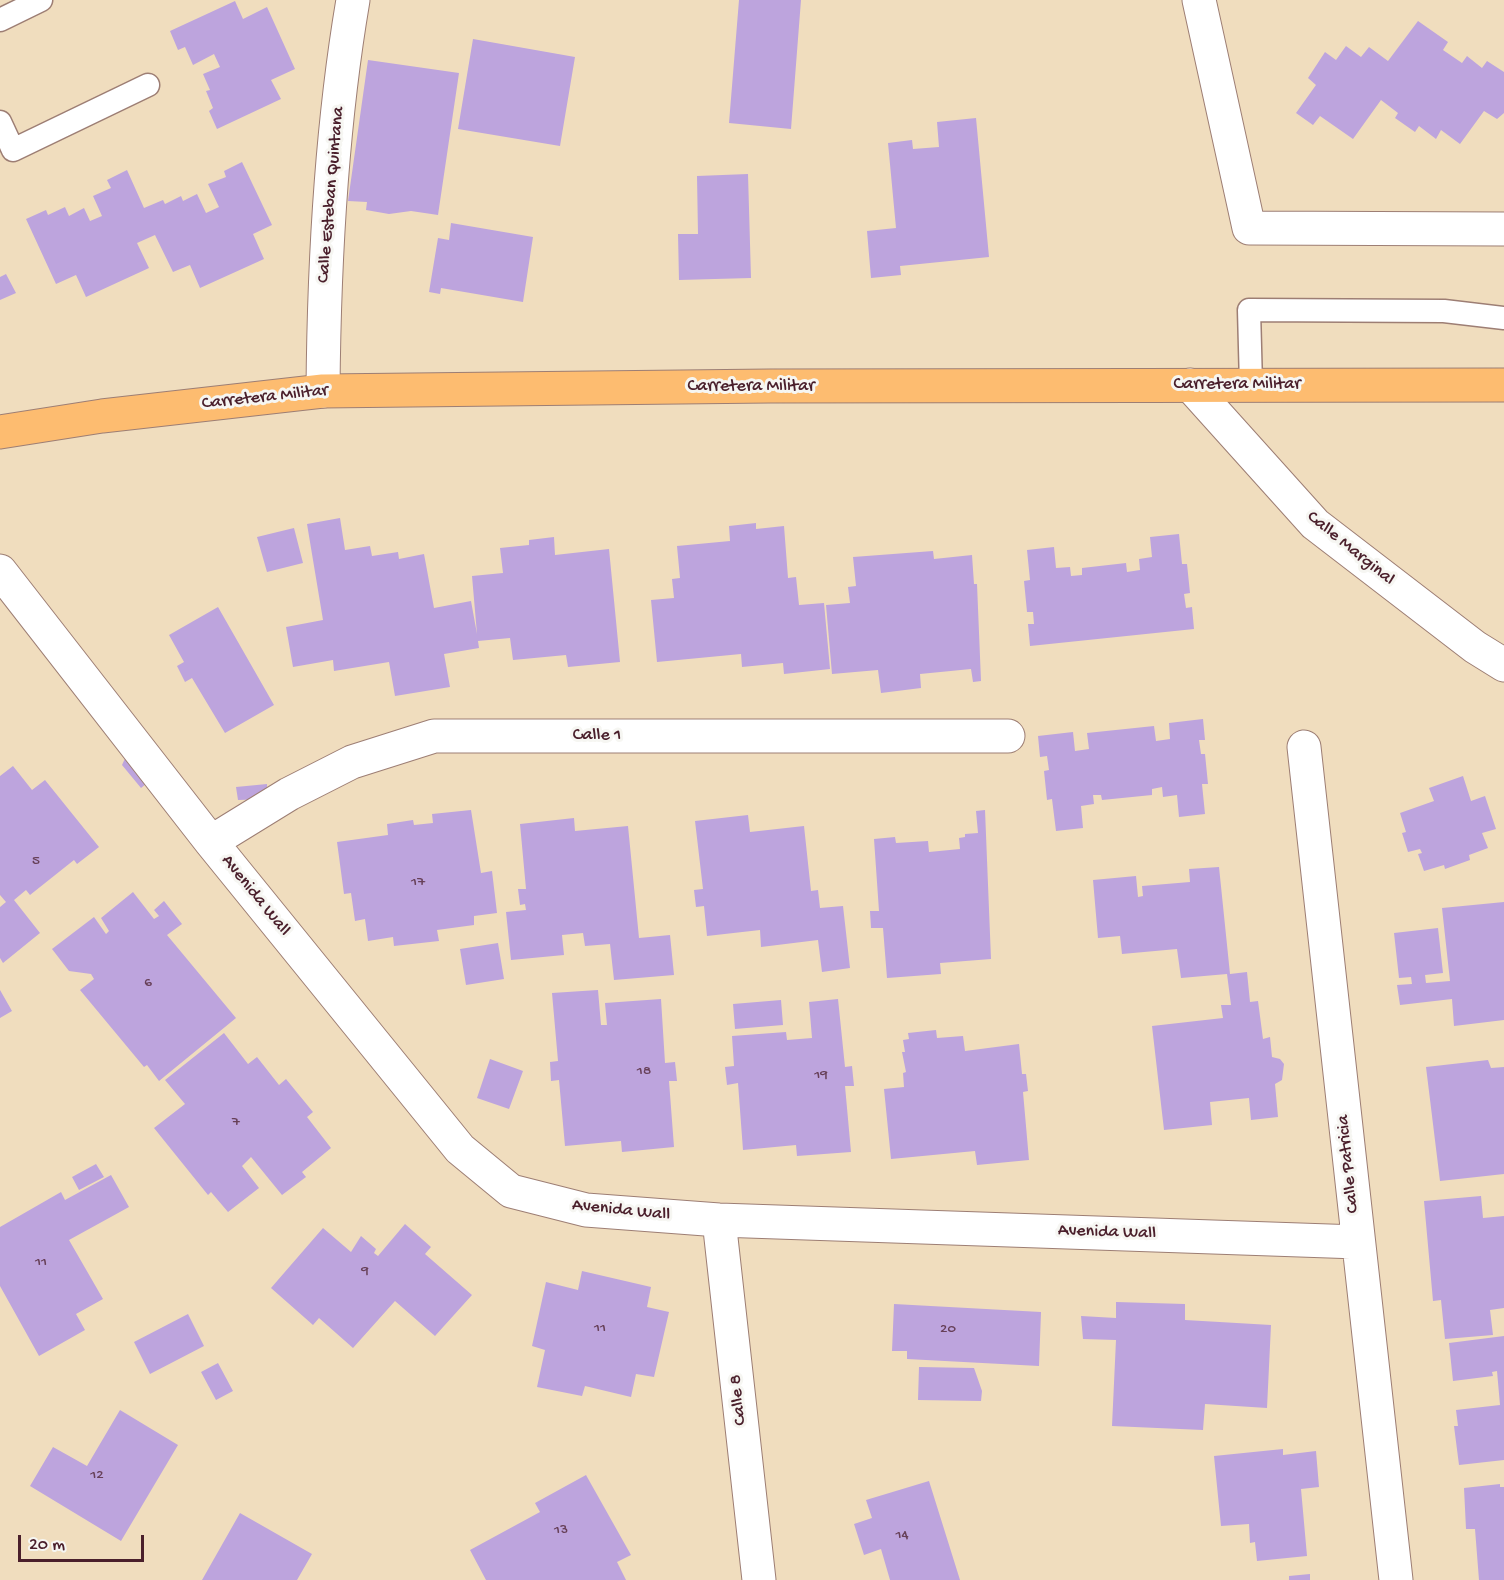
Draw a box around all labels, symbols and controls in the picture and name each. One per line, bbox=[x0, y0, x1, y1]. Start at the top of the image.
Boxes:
street label: Calle Esteban Quintana bbox=[314, 106, 350, 284]
street label: Carretera Militar bbox=[1173, 374, 1301, 396]
street label: Carretera Militar bbox=[687, 376, 815, 398]
street label: Carretera Militar bbox=[201, 381, 329, 415]
street label: Calle Marginal bbox=[1302, 507, 1398, 591]
street label: Calle 1 bbox=[573, 725, 621, 747]
street label: Avenida Wall bbox=[216, 851, 294, 941]
house number: 5 bbox=[32, 853, 40, 871]
house number: 17 bbox=[411, 874, 425, 892]
house number: 6 bbox=[144, 975, 152, 993]
house number: 18 bbox=[637, 1063, 651, 1081]
house number: 19 bbox=[814, 1067, 828, 1085]
house number: 7 bbox=[232, 1114, 240, 1132]
street label: Calle Patricia bbox=[1333, 1114, 1365, 1214]
street label: Avenida Wall bbox=[571, 1195, 671, 1227]
street label: Avenida Wall bbox=[1057, 1220, 1157, 1246]
house number: 11 bbox=[35, 1254, 47, 1272]
house number: 9 bbox=[361, 1263, 369, 1281]
house number: 11 bbox=[594, 1320, 606, 1338]
house number: 20 bbox=[940, 1321, 956, 1339]
street label: Calle 8 bbox=[726, 1373, 752, 1427]
house number: 12 bbox=[90, 1467, 104, 1485]
house number: 13 bbox=[554, 1522, 568, 1540]
scale bar bbox=[21, 1523, 147, 1561]
house number: 14 bbox=[895, 1527, 909, 1545]
text: 20 m bbox=[29, 1535, 65, 1556]

